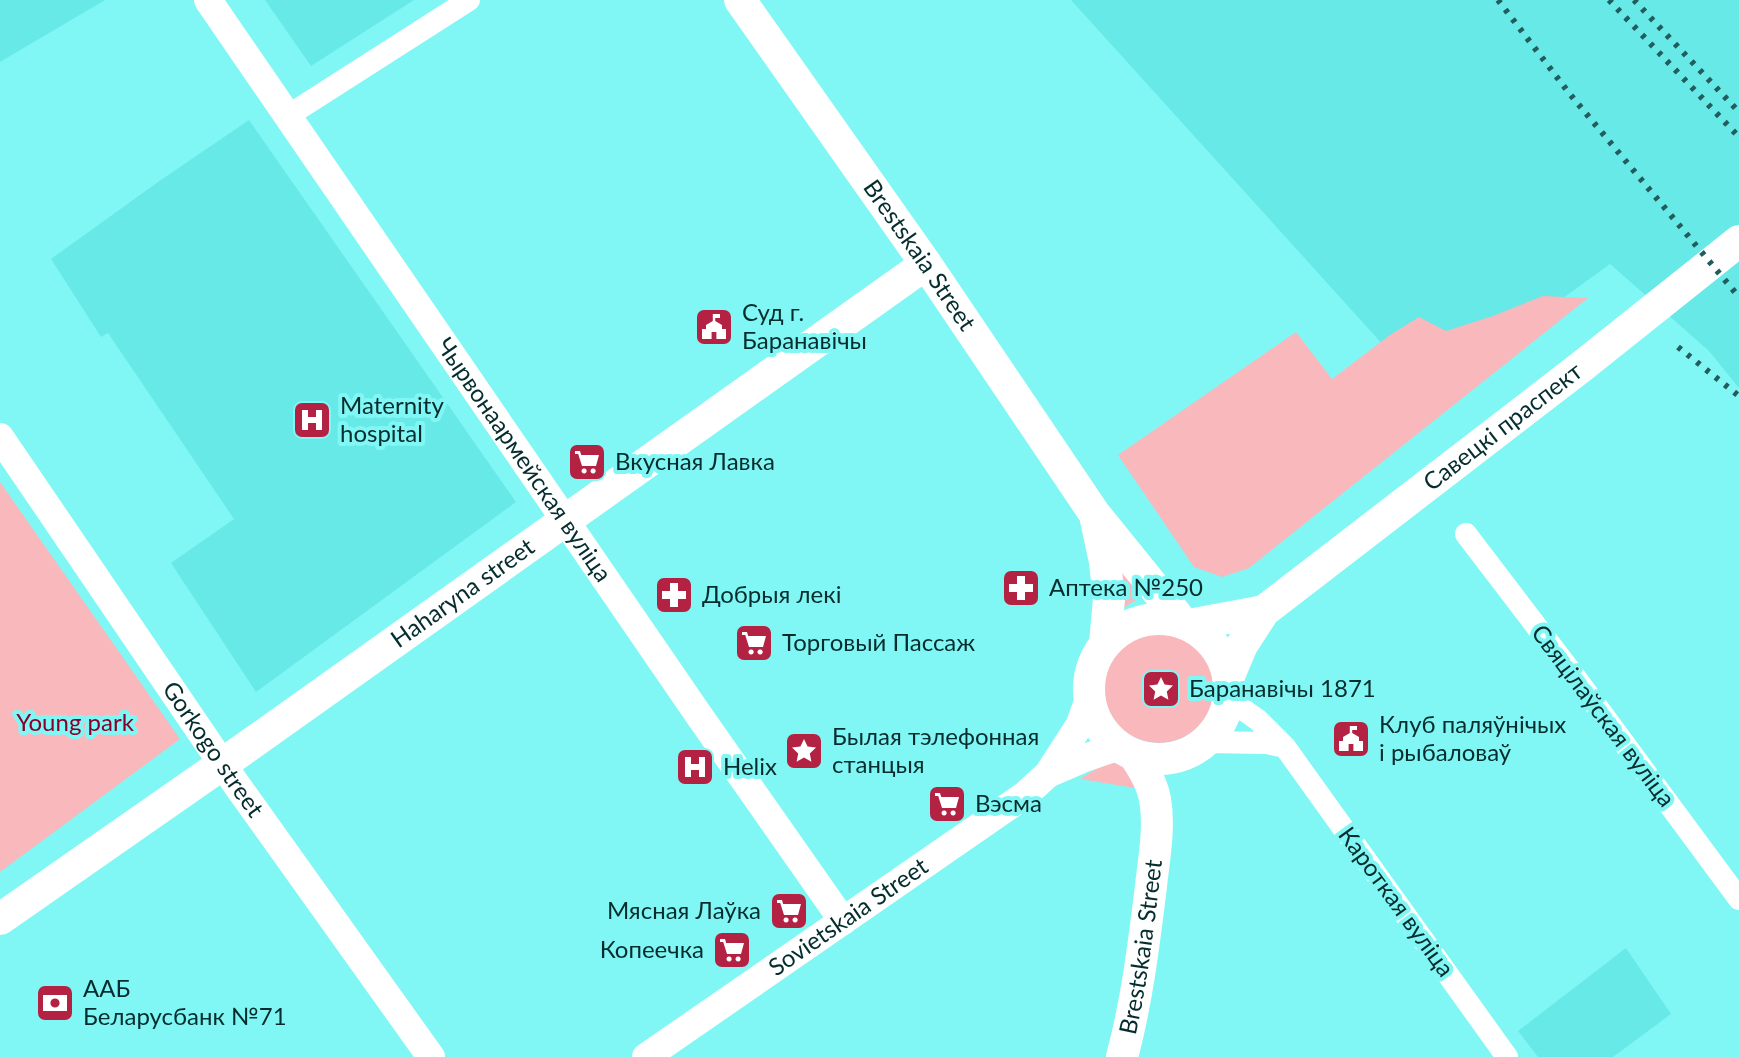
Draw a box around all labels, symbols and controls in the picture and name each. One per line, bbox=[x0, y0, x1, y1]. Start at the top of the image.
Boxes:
street label: Brestskaia Street bbox=[858, 174, 983, 336]
place label: Суд г. Баранавічы bbox=[742, 297, 867, 354]
public building icon: Суд г. Баранавічы bbox=[693, 306, 735, 348]
street label: Чырвонаармейская вуліца bbox=[431, 332, 619, 587]
street label: Савецкі праспект bbox=[1417, 356, 1587, 496]
place label: Maternity hospital bbox=[340, 390, 444, 447]
hospital icon: Maternity hospital bbox=[291, 399, 333, 441]
supermarket icon: Вкусная Лавка bbox=[566, 441, 608, 483]
place label: Вкусная Лавка bbox=[615, 446, 775, 475]
street label: Haharyna street bbox=[385, 531, 540, 653]
pharmacy icon: Аптека №250 bbox=[1000, 567, 1042, 609]
place label: Аптека №250 bbox=[1049, 572, 1203, 601]
pharmacy icon: Добрыя лекі bbox=[653, 574, 695, 616]
place label: Добрыя лекі bbox=[702, 579, 841, 608]
street label: Свяцілаўская вуліца bbox=[1526, 618, 1682, 812]
supermarket icon: Торговый Пассаж bbox=[733, 622, 775, 664]
place label: Торговый Пассаж bbox=[782, 627, 975, 656]
place icon: Баранавічы 1871 bbox=[1140, 668, 1182, 710]
place label: Баранавічы 1871 bbox=[1189, 673, 1376, 702]
street label: Gorkogo street bbox=[157, 675, 271, 822]
park label: Young park bbox=[16, 707, 135, 736]
place label: Клуб паляўнічых і рыбаловаў bbox=[1379, 709, 1566, 766]
public building icon: Клуб паляўнічых і рыбаловаў bbox=[1330, 718, 1372, 760]
place label: Былая тэлефонная станцыя bbox=[832, 721, 1039, 778]
place icon: Былая тэлефонная станцыя bbox=[783, 730, 825, 772]
hospital icon: Helix bbox=[674, 746, 716, 788]
place label: Helix bbox=[723, 751, 777, 780]
supermarket icon: Вэсма bbox=[926, 783, 968, 825]
place label: Вэсма bbox=[975, 788, 1042, 817]
street label: Кароткая вуліца bbox=[1333, 821, 1461, 982]
street label: Sovietskaia Street bbox=[762, 850, 933, 981]
street label: Brestskaia Street bbox=[1112, 857, 1167, 1037]
supermarket icon: Мясная Лаўка bbox=[768, 890, 810, 932]
place label: Мясная Лаўка bbox=[607, 895, 761, 924]
supermarket icon: Копеечка bbox=[711, 929, 753, 971]
place label: Копеечка bbox=[600, 934, 704, 963]
place label: ААБ Беларусбанк №71 bbox=[83, 973, 287, 1030]
bank icon: ААБ Беларусбанк №71 bbox=[34, 982, 76, 1024]

